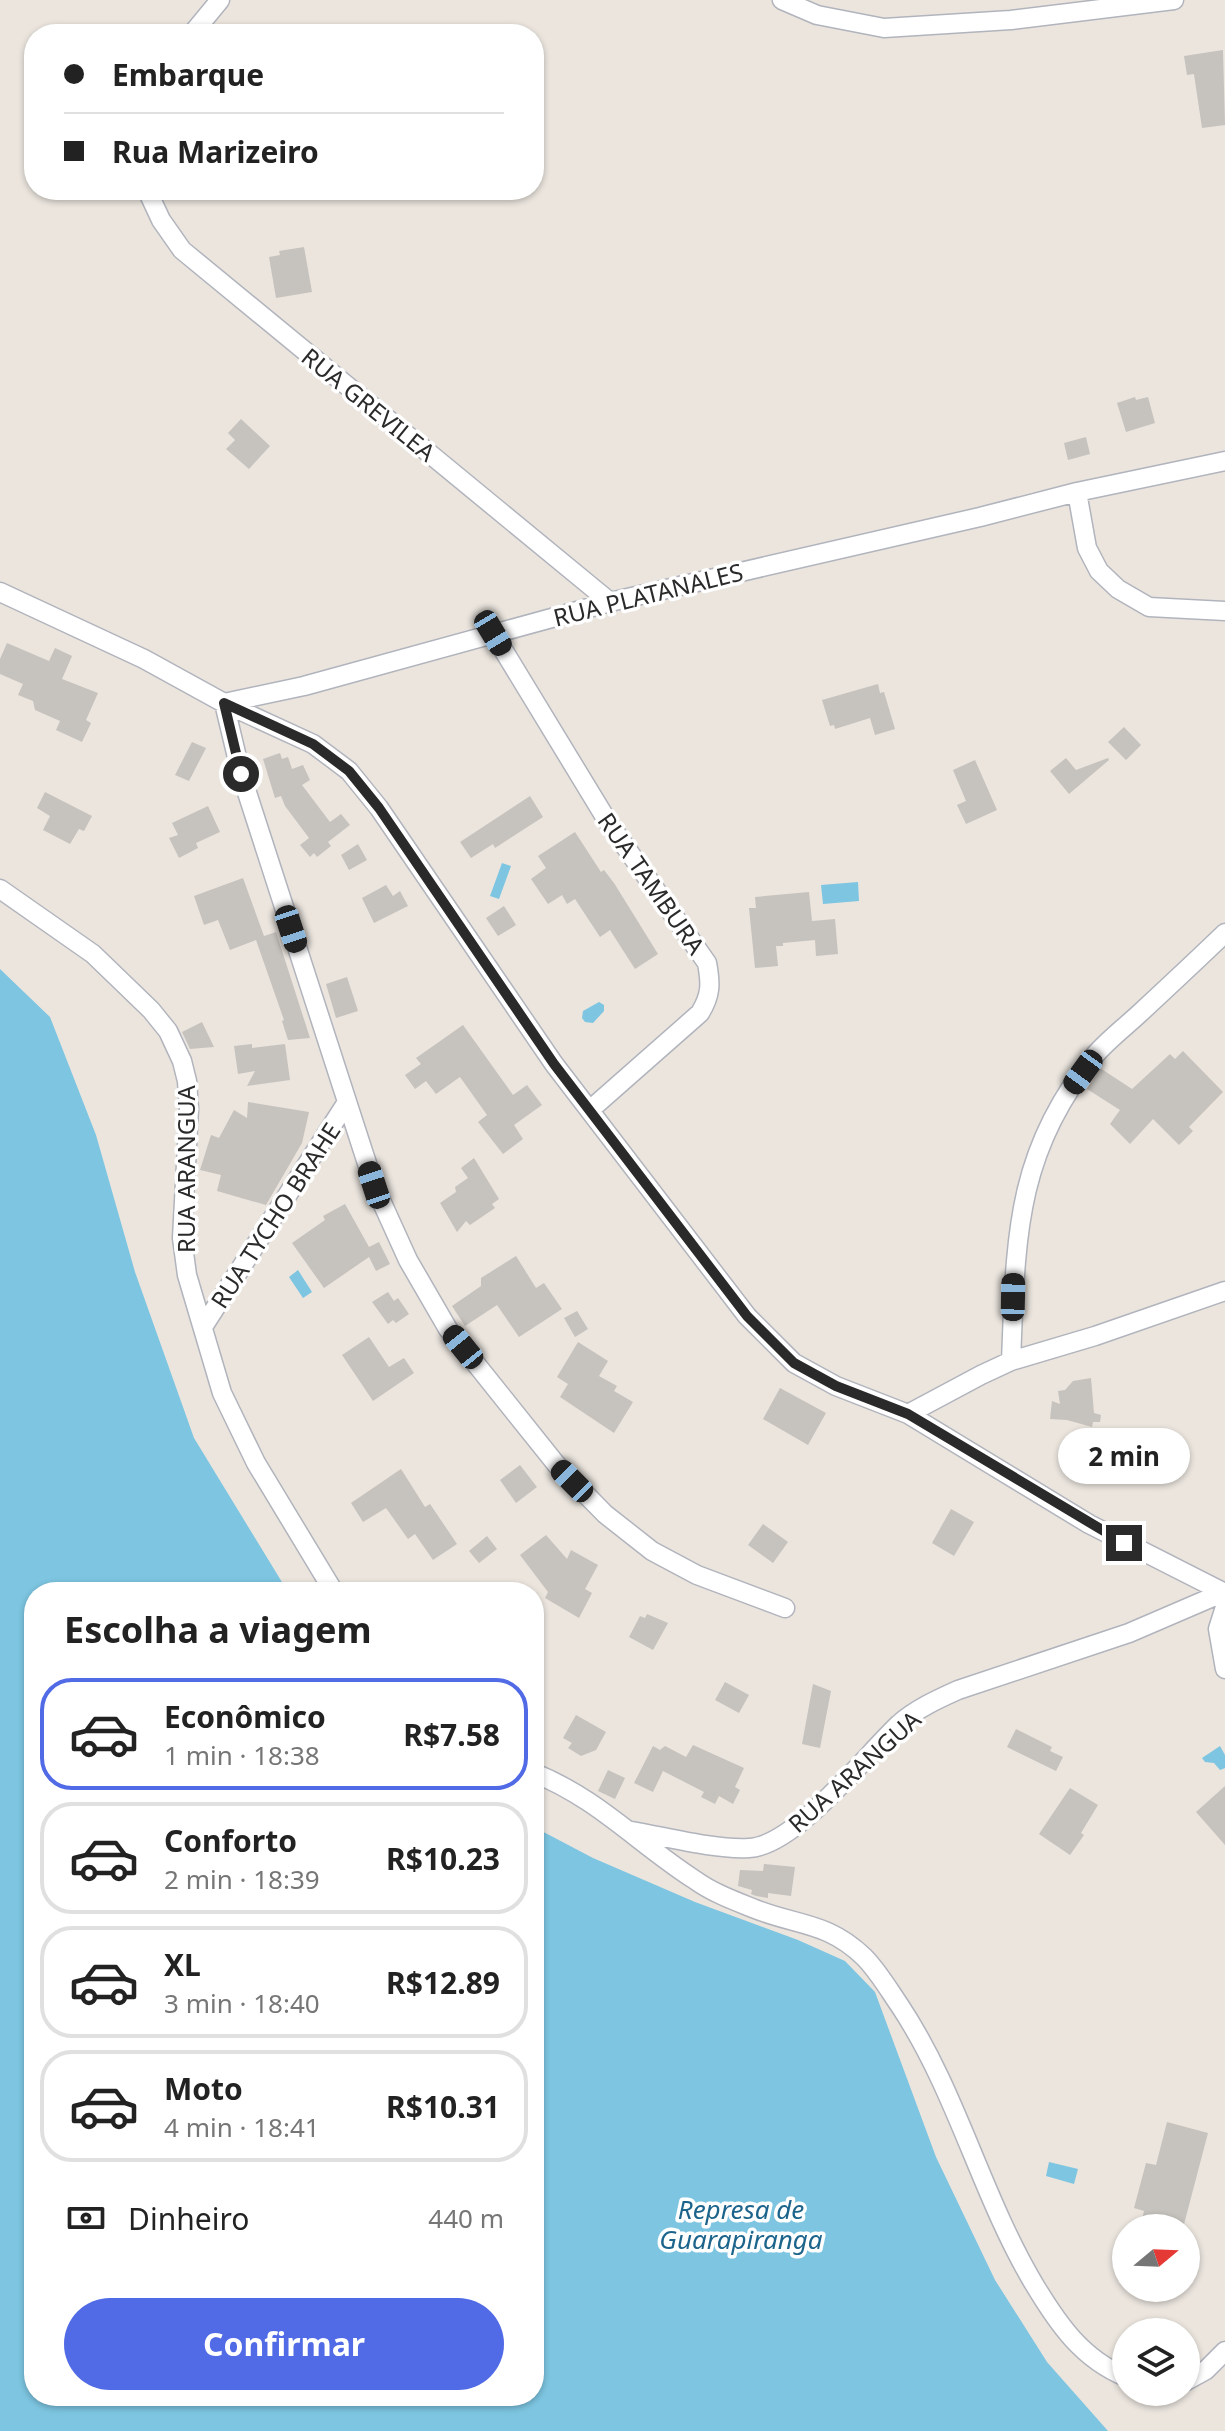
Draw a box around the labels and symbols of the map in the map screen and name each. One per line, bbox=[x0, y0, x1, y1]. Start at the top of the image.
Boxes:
street label: RUA GREVILEA bbox=[295, 340, 443, 469]
street label: RUA PLATANALES bbox=[550, 554, 746, 634]
car bbox=[470, 606, 516, 660]
route start bbox=[223, 756, 259, 792]
street label: RUA TAMBURA bbox=[591, 806, 713, 961]
car bbox=[272, 902, 310, 956]
car bbox=[1059, 1046, 1107, 1098]
street label: RUA ARANGUA bbox=[169, 1084, 202, 1253]
street label: RUA TYCHO BRAHE bbox=[203, 1116, 347, 1314]
car bbox=[355, 1158, 393, 1212]
car bbox=[1001, 1273, 1025, 1321]
car bbox=[439, 1321, 487, 1373]
callout: 2 min bbox=[1058, 1427, 1190, 1483]
car bbox=[547, 1456, 597, 1506]
route end bbox=[1106, 1525, 1142, 1561]
street label: RUA ARANGUA bbox=[781, 1702, 928, 1839]
water label: Represa de Guarapiranga bbox=[659, 2191, 823, 2257]
north arrow bbox=[1112, 2214, 1200, 2302]

